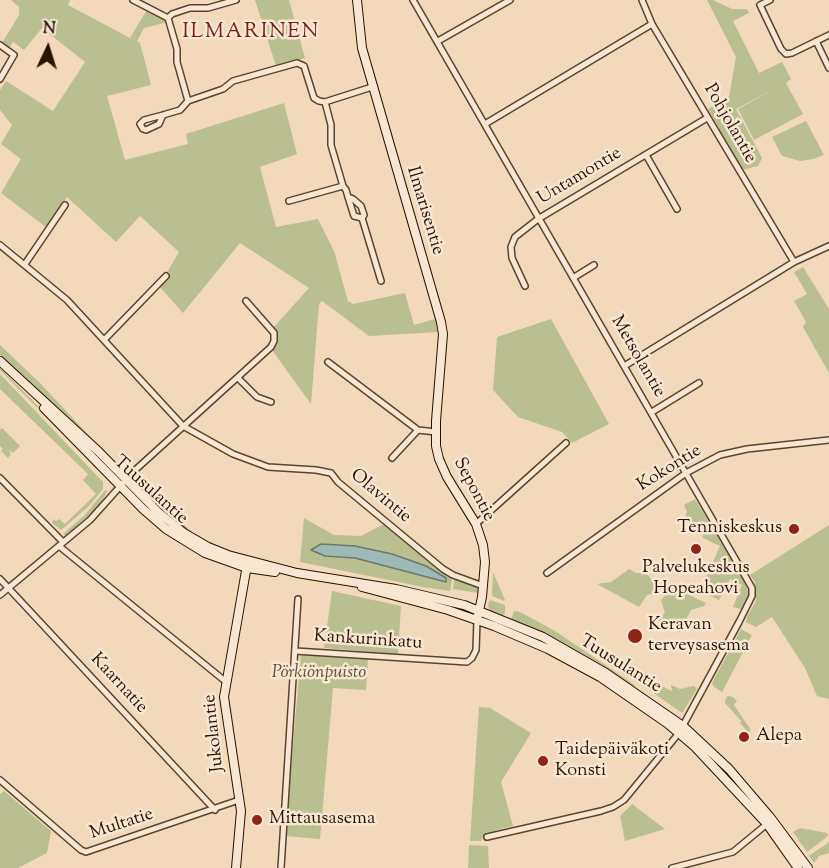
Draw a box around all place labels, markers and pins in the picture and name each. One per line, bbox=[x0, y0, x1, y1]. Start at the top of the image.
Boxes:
place label: Tenniskeskus bbox=[677, 518, 782, 540]
marker: Tenniskeskus bbox=[787, 522, 801, 536]
marker: Palvelukeskus Hopeahovi bbox=[689, 542, 703, 556]
place label: Palvelukeskus Hopeahovi bbox=[642, 558, 750, 600]
place label: Keravan terveysasema bbox=[648, 615, 749, 658]
marker: Keravan terveysasema bbox=[626, 627, 644, 645]
place label: Alepa bbox=[756, 726, 802, 748]
marker: Alepa bbox=[737, 730, 751, 744]
place label: Taidepäiväkoti Konsti bbox=[555, 740, 669, 783]
marker: Taidepäiväkoti Konsti bbox=[536, 754, 550, 768]
place label: Mittausasema bbox=[269, 809, 375, 831]
marker: Mittausasema bbox=[250, 813, 264, 827]

